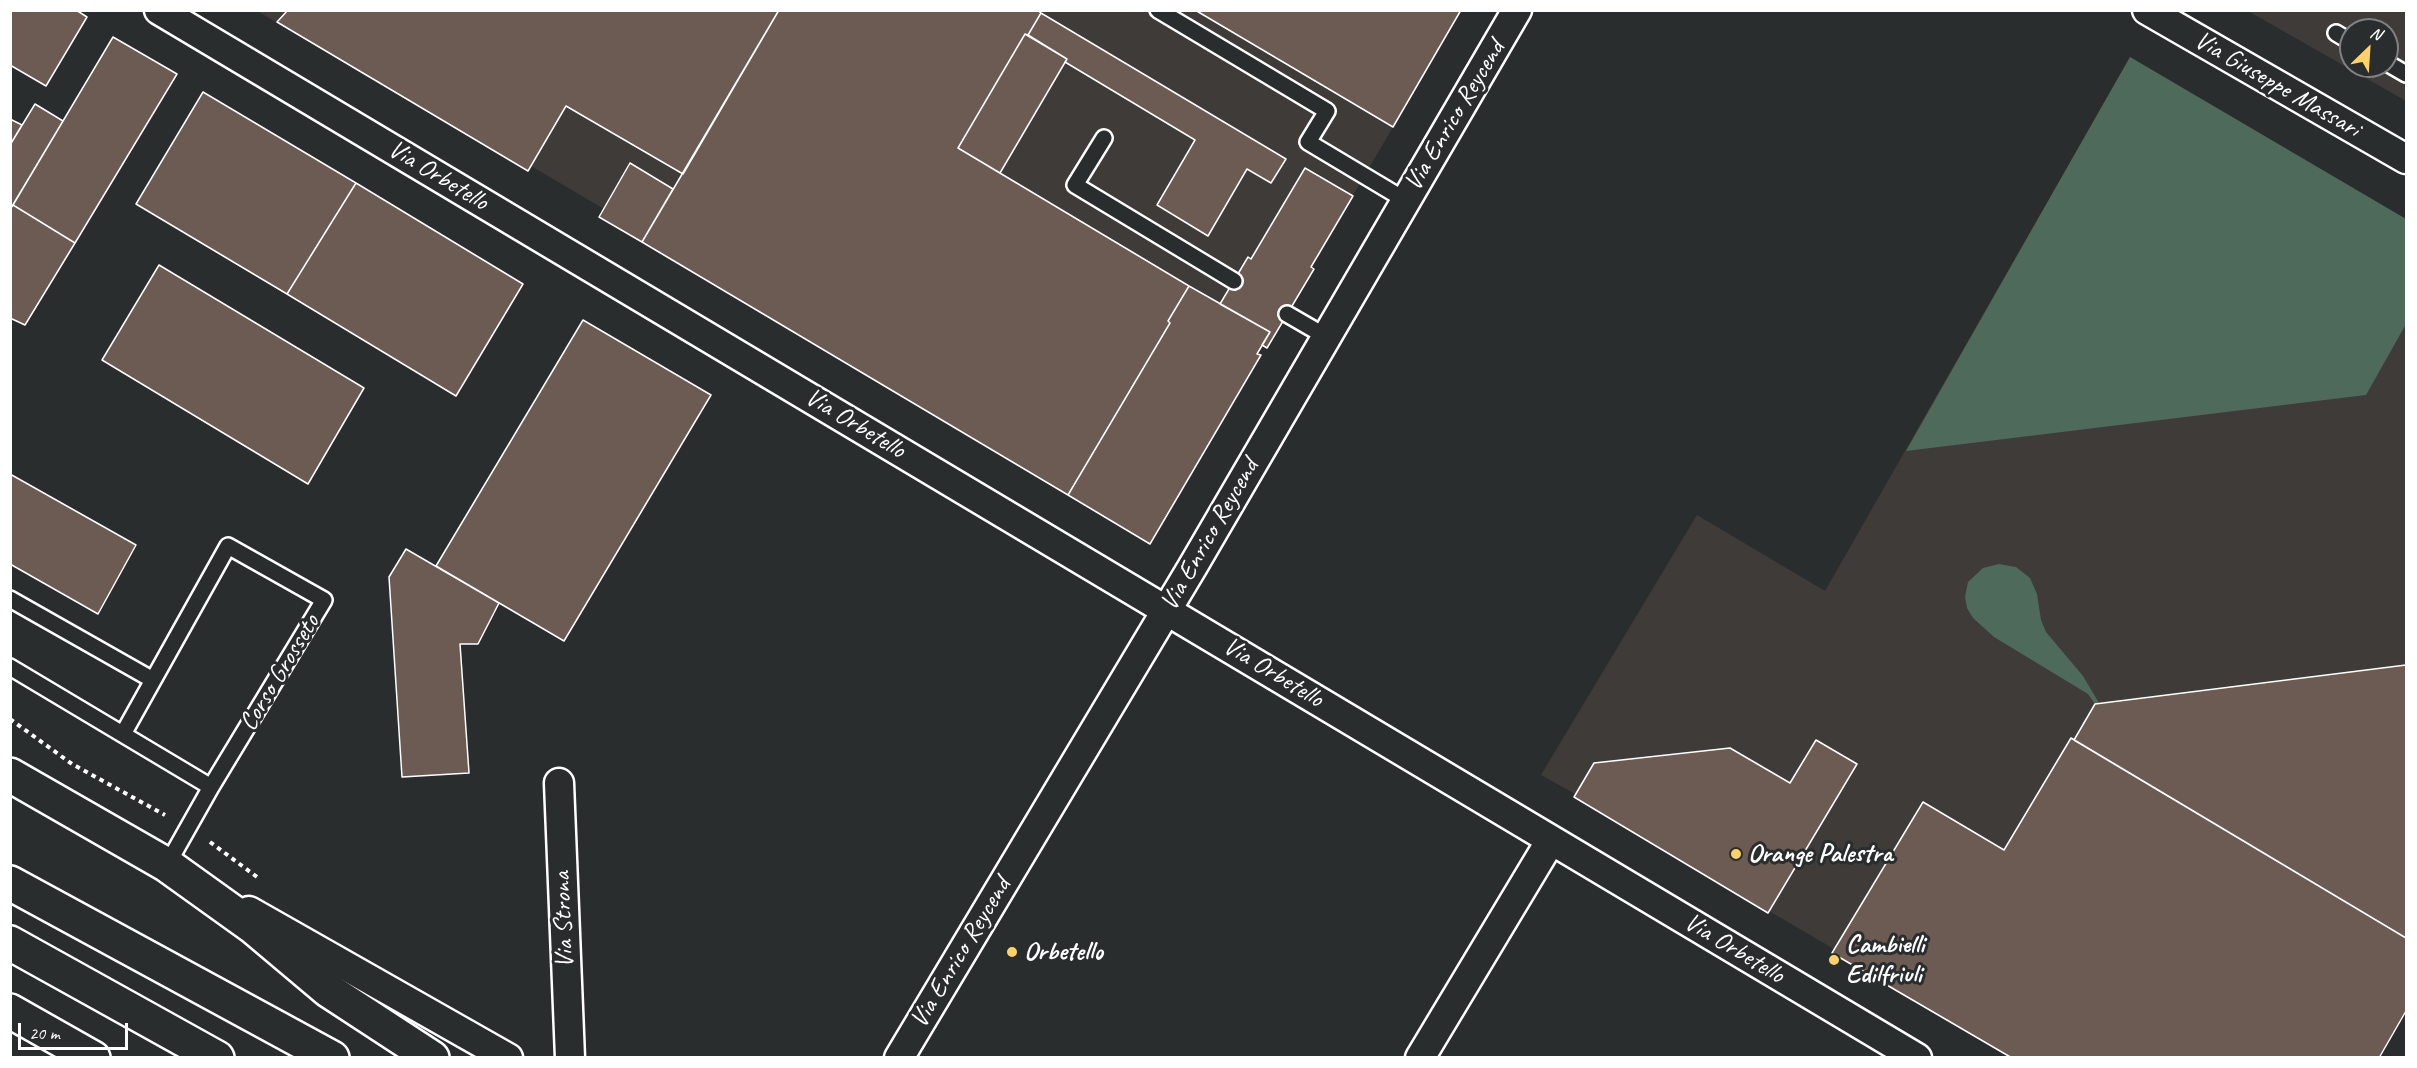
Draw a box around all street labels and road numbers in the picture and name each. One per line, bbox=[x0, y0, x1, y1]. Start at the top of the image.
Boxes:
street label: Via Giuseppe Massari bbox=[2189, 25, 2365, 145]
street label: Via Enrico Reycend bbox=[1398, 35, 1512, 197]
street label: Via Orbetello bbox=[382, 134, 494, 218]
street label: Via Orbetello bbox=[799, 382, 911, 466]
street label: Via Enrico Reycend bbox=[1154, 454, 1266, 616]
street label: Corso Grosseto bbox=[233, 609, 327, 737]
street label: Via Orbetello bbox=[1217, 631, 1329, 715]
street label: Via Strona bbox=[547, 871, 581, 969]
street label: Via Enrico Reycend bbox=[904, 872, 1018, 1034]
street label: Via Orbetello bbox=[1678, 907, 1790, 991]

